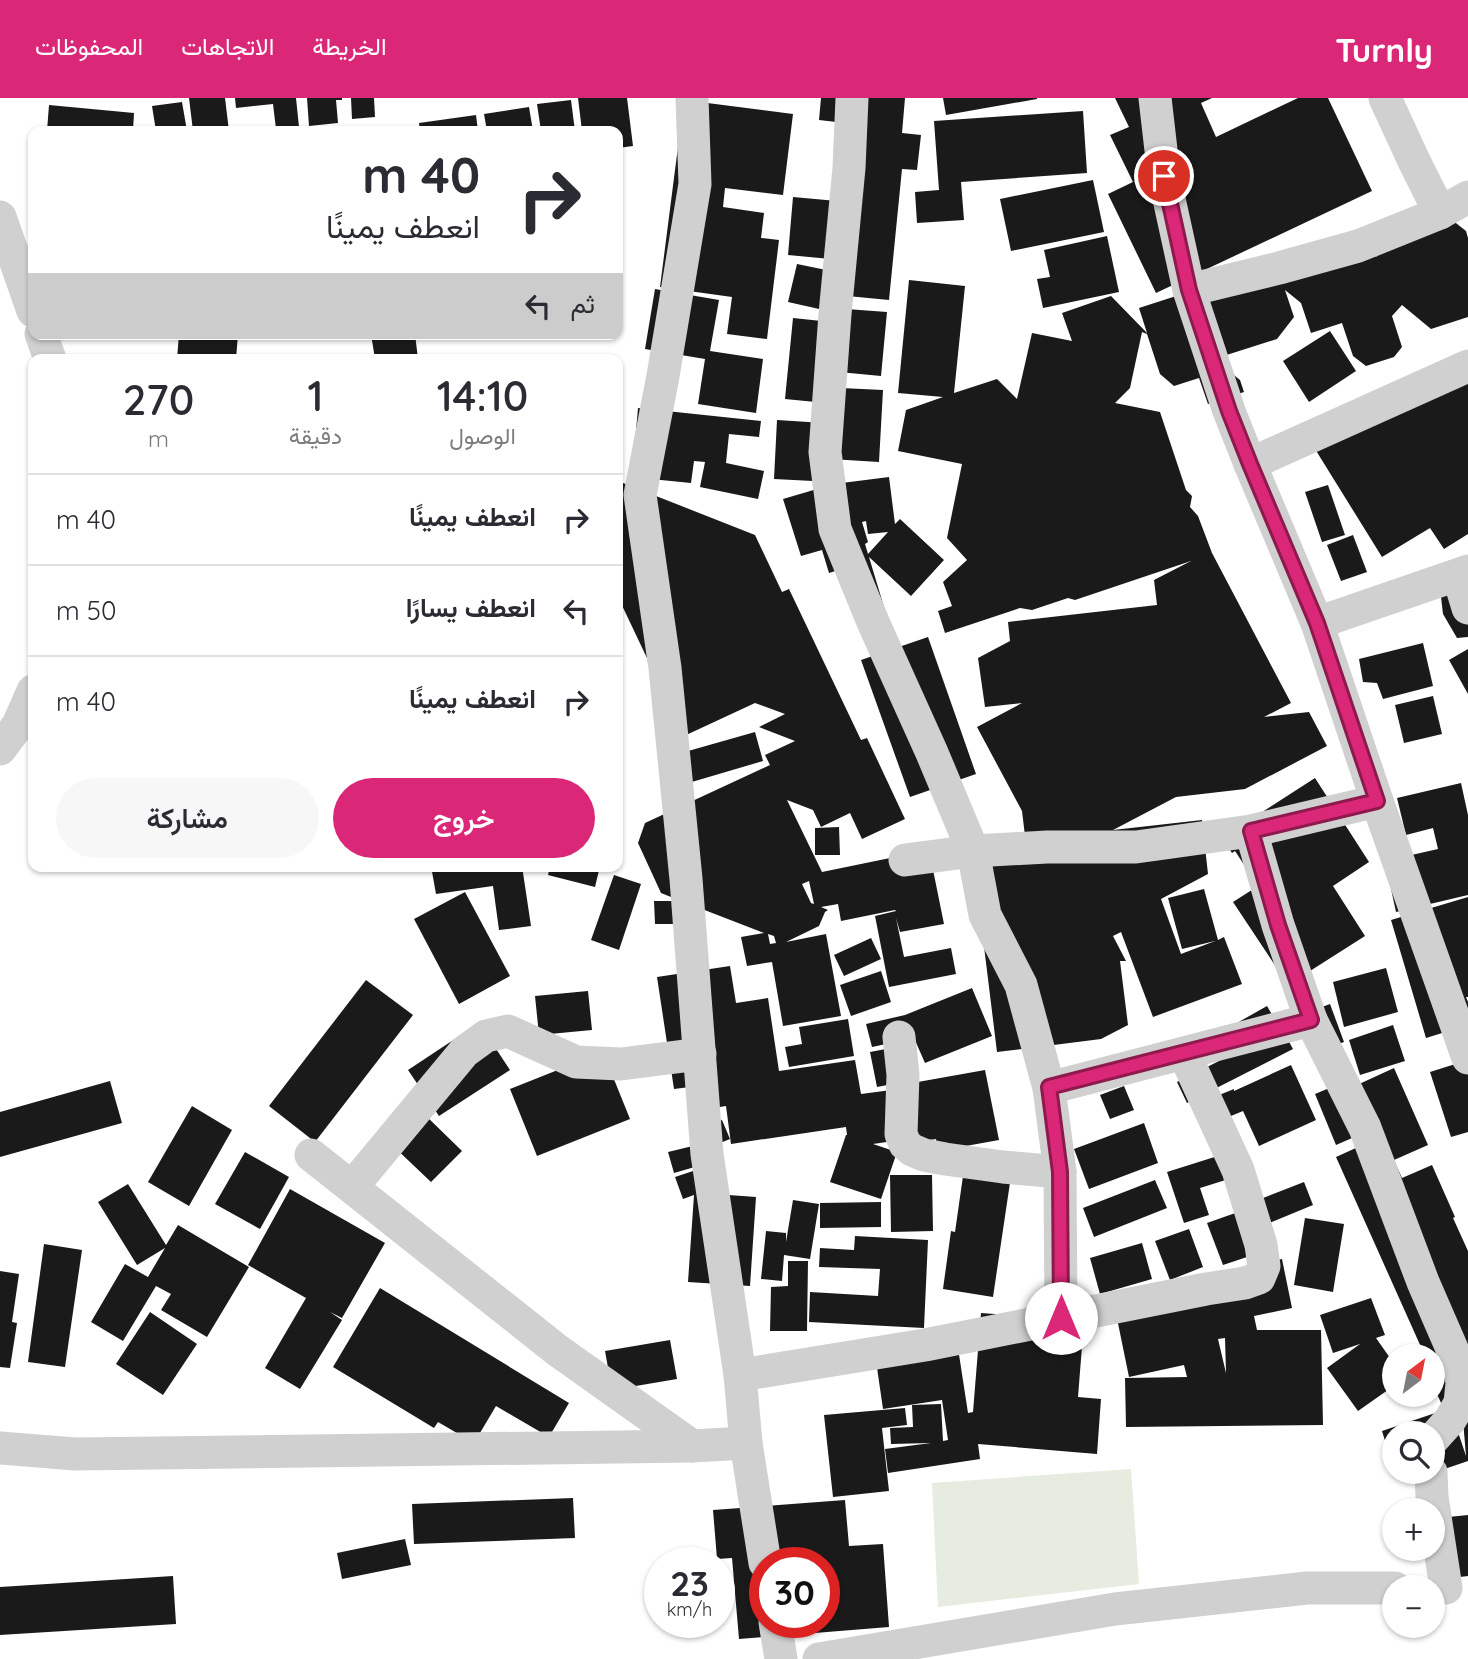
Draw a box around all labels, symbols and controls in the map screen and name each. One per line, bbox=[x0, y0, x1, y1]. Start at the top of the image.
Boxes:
text: Turnly bbox=[1335, 29, 1433, 70]
text: المحفوظات bbox=[35, 31, 143, 61]
text: الاتجاهات bbox=[181, 31, 274, 61]
text: الخريطة bbox=[312, 31, 387, 61]
text: 40 m bbox=[362, 144, 480, 205]
pin bbox=[1134, 146, 1194, 206]
icon: right bbox=[504, 154, 595, 245]
icon: arrive bbox=[1145, 157, 1183, 195]
text: انعطف يمينًا bbox=[326, 206, 480, 246]
icon: left bbox=[519, 287, 557, 325]
text: ثم bbox=[571, 287, 595, 320]
text: 1 bbox=[307, 369, 324, 422]
text: 14:10 bbox=[437, 369, 528, 422]
text: 270 bbox=[123, 373, 194, 426]
text: دقيقة bbox=[289, 421, 342, 450]
text: الوصول bbox=[449, 421, 516, 450]
text: m bbox=[148, 424, 169, 453]
text: انعطف يمينًا bbox=[409, 500, 536, 533]
icon: right bbox=[557, 501, 595, 539]
text: 40 m bbox=[56, 503, 116, 536]
text: انعطف يسارًا bbox=[406, 591, 536, 624]
icon: left bbox=[557, 592, 595, 630]
text: 50 m bbox=[56, 594, 116, 627]
text: انعطف يمينًا bbox=[409, 682, 536, 715]
icon: right bbox=[557, 683, 595, 721]
text: 40 m bbox=[56, 685, 116, 718]
button: مشاركة bbox=[56, 778, 319, 858]
button: خروج bbox=[333, 778, 595, 858]
position arrow bbox=[1024, 1281, 1098, 1355]
north arrow bbox=[1382, 1344, 1446, 1407]
map controls bbox=[1382, 1344, 1445, 1638]
button: search bbox=[1382, 1421, 1445, 1484]
button: + bbox=[1382, 1498, 1445, 1561]
speed limit sign: 30 bbox=[749, 1547, 840, 1638]
text: 23 bbox=[670, 1561, 709, 1605]
button: − bbox=[1382, 1575, 1445, 1638]
text: km/h bbox=[667, 1598, 712, 1621]

